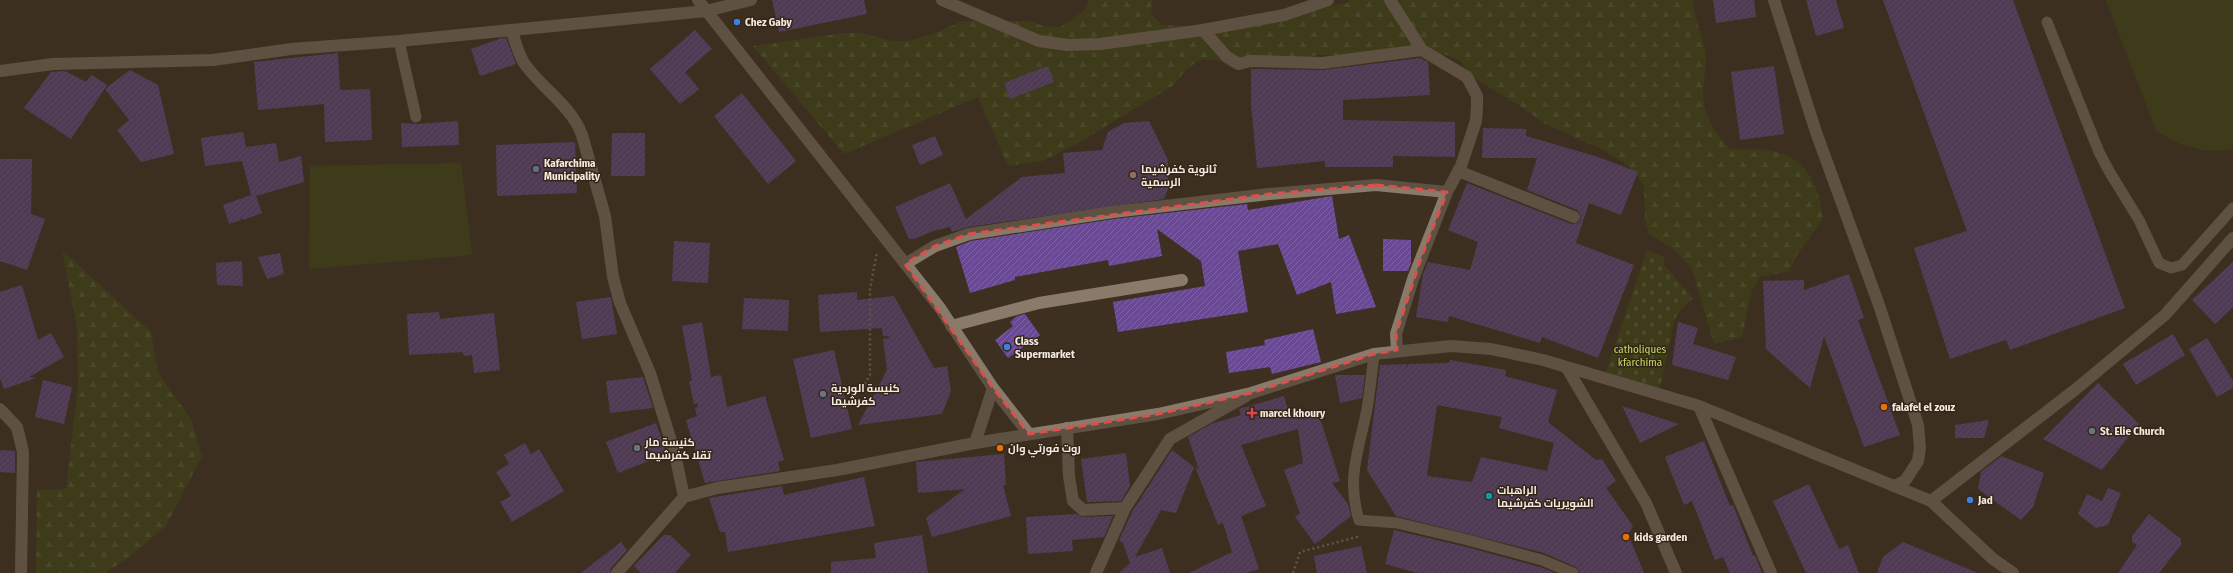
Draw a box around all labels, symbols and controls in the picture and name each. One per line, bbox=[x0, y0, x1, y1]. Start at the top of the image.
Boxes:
place label: Chez Gaby bbox=[745, 16, 793, 29]
marker: Chez Gaby bbox=[732, 17, 742, 27]
place label: Kafarchima Municipality bbox=[544, 157, 601, 183]
place label: ثانوية كفرشيما الرسمية bbox=[1141, 163, 1218, 189]
marker: Kafarchima Municipality bbox=[531, 164, 541, 174]
marker: ثانوية كفرشيما الرسمية bbox=[1128, 170, 1138, 180]
place label: Class Supermarket bbox=[1015, 335, 1075, 361]
marker: Class Supermarket bbox=[1002, 342, 1012, 352]
park label: catholiques kfarchima bbox=[1614, 343, 1667, 369]
place label: كنيسة الوردية كفرشيما bbox=[831, 382, 900, 408]
marker: كنيسة الوردية كفرشيما bbox=[818, 389, 828, 399]
place label: falafel el zouz bbox=[1892, 401, 1955, 414]
marker: falafel el zouz bbox=[1879, 402, 1889, 412]
place label: marcel khoury bbox=[1260, 407, 1326, 420]
marker: marcel khoury bbox=[1247, 408, 1257, 418]
place label: St. Elie Church bbox=[2100, 425, 2165, 438]
marker: St. Elie Church bbox=[2087, 426, 2097, 436]
place label: كنيسة مار تقلا كفرشيما bbox=[644, 436, 712, 462]
place label: روت فورتي وان bbox=[1008, 442, 1081, 458]
marker: كنيسة مار تقلا كفرشيما bbox=[632, 443, 642, 453]
marker: روت فورتي وان bbox=[995, 443, 1005, 453]
place label: الراهبات الشويريات كفرشيما bbox=[1497, 484, 1594, 511]
marker: الراهبات الشويريات كفرشيما bbox=[1484, 491, 1494, 501]
place label: Jad bbox=[1977, 494, 1993, 507]
marker: Jad bbox=[1965, 495, 1975, 505]
place label: kids garden bbox=[1634, 531, 1688, 544]
marker: kids garden bbox=[1621, 532, 1631, 542]

